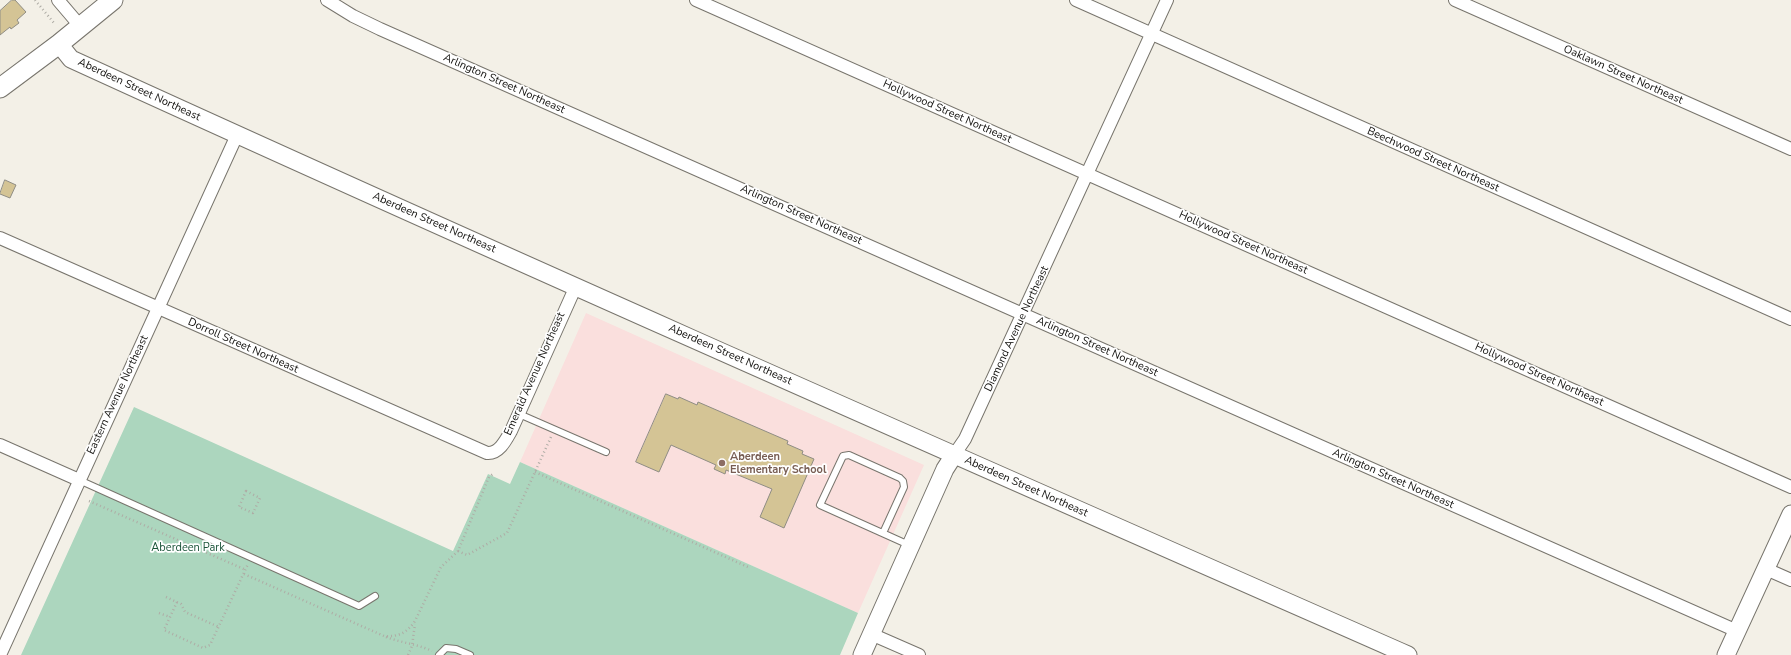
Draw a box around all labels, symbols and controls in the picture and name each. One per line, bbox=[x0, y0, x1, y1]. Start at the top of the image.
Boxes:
street label: Oaklawn Street Northeast bbox=[1561, 43, 1685, 107]
street label: Arlington Street Northeast bbox=[441, 51, 567, 117]
street label: Aberdeen Street Northeast bbox=[76, 56, 202, 124]
street label: Hollywood Street Northeast bbox=[881, 78, 1013, 146]
street label: Beechwood Street Northeast bbox=[1365, 125, 1501, 195]
street label: Arlington Street Northeast bbox=[738, 182, 864, 248]
street label: Aberdeen Street Northeast bbox=[370, 190, 498, 256]
street label: Hollywood Street Northeast bbox=[1177, 209, 1309, 277]
street label: Diamond Avenue Northeast bbox=[982, 264, 1052, 394]
street label: Emerald Avenue Northeast bbox=[502, 310, 568, 438]
street label: Arlington Street Northeast bbox=[1034, 314, 1160, 380]
street label: Dorroll Street Northeast bbox=[186, 316, 300, 376]
street label: Aberdeen Street Northeast bbox=[666, 322, 794, 388]
street label: Eastern Avenue Northeast bbox=[85, 333, 151, 457]
street label: Hollywood Street Northeast bbox=[1473, 341, 1605, 409]
street label: Arlington Street Northeast bbox=[1330, 446, 1456, 512]
place label: Aberdeen Elementary School bbox=[730, 450, 826, 476]
street label: Aberdeen Street Northeast bbox=[962, 454, 1090, 520]
marker: Aberdeen Elementary School bbox=[717, 458, 727, 468]
park label: Aberdeen Park bbox=[151, 541, 225, 555]

